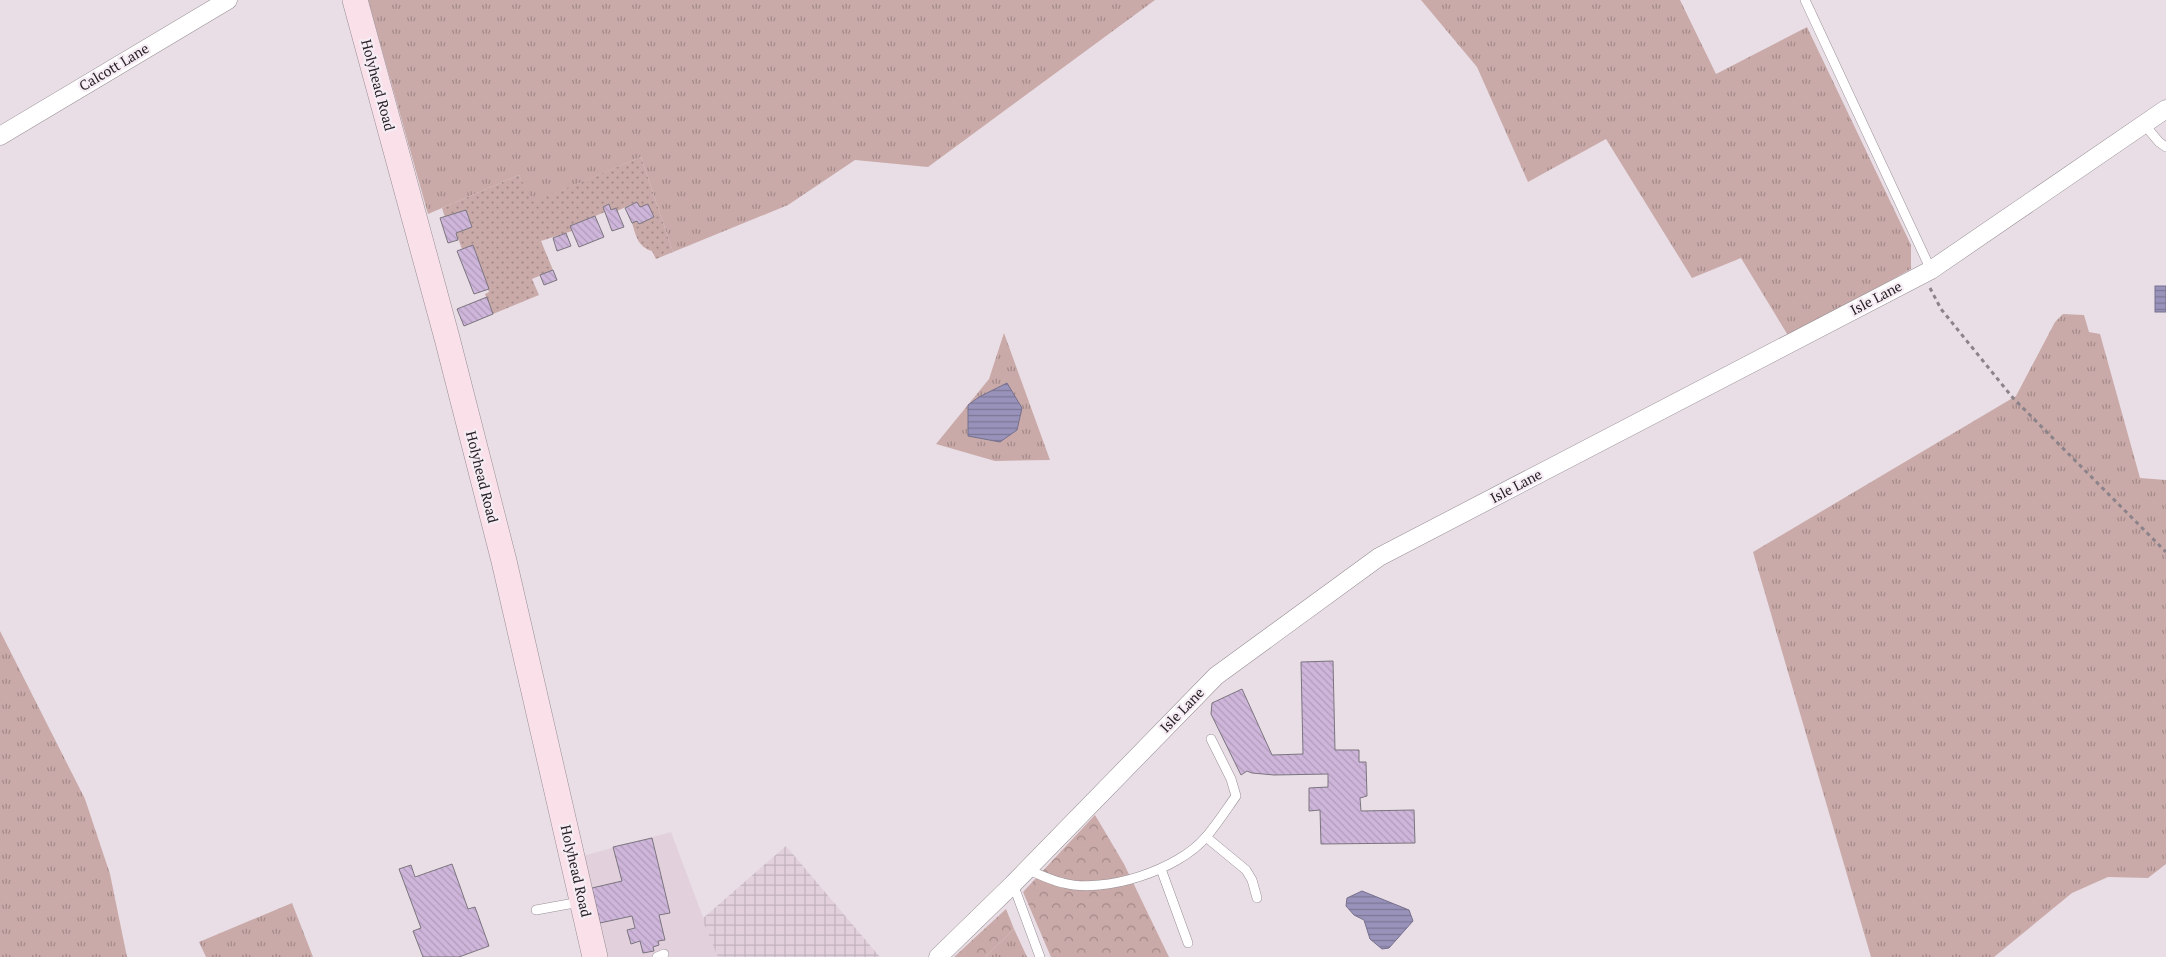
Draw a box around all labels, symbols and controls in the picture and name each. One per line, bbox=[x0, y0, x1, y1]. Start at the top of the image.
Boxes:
street label: Holyhead Road bbox=[357, 37, 400, 133]
street label: Calcott Lane bbox=[75, 38, 152, 95]
street label: Isle Lane bbox=[1847, 276, 1905, 319]
street label: Holyhead Road bbox=[462, 429, 503, 525]
street label: Isle Lane bbox=[1487, 464, 1545, 507]
street label: Isle Lane bbox=[1155, 683, 1208, 736]
street label: Holyhead Road bbox=[557, 823, 596, 919]

